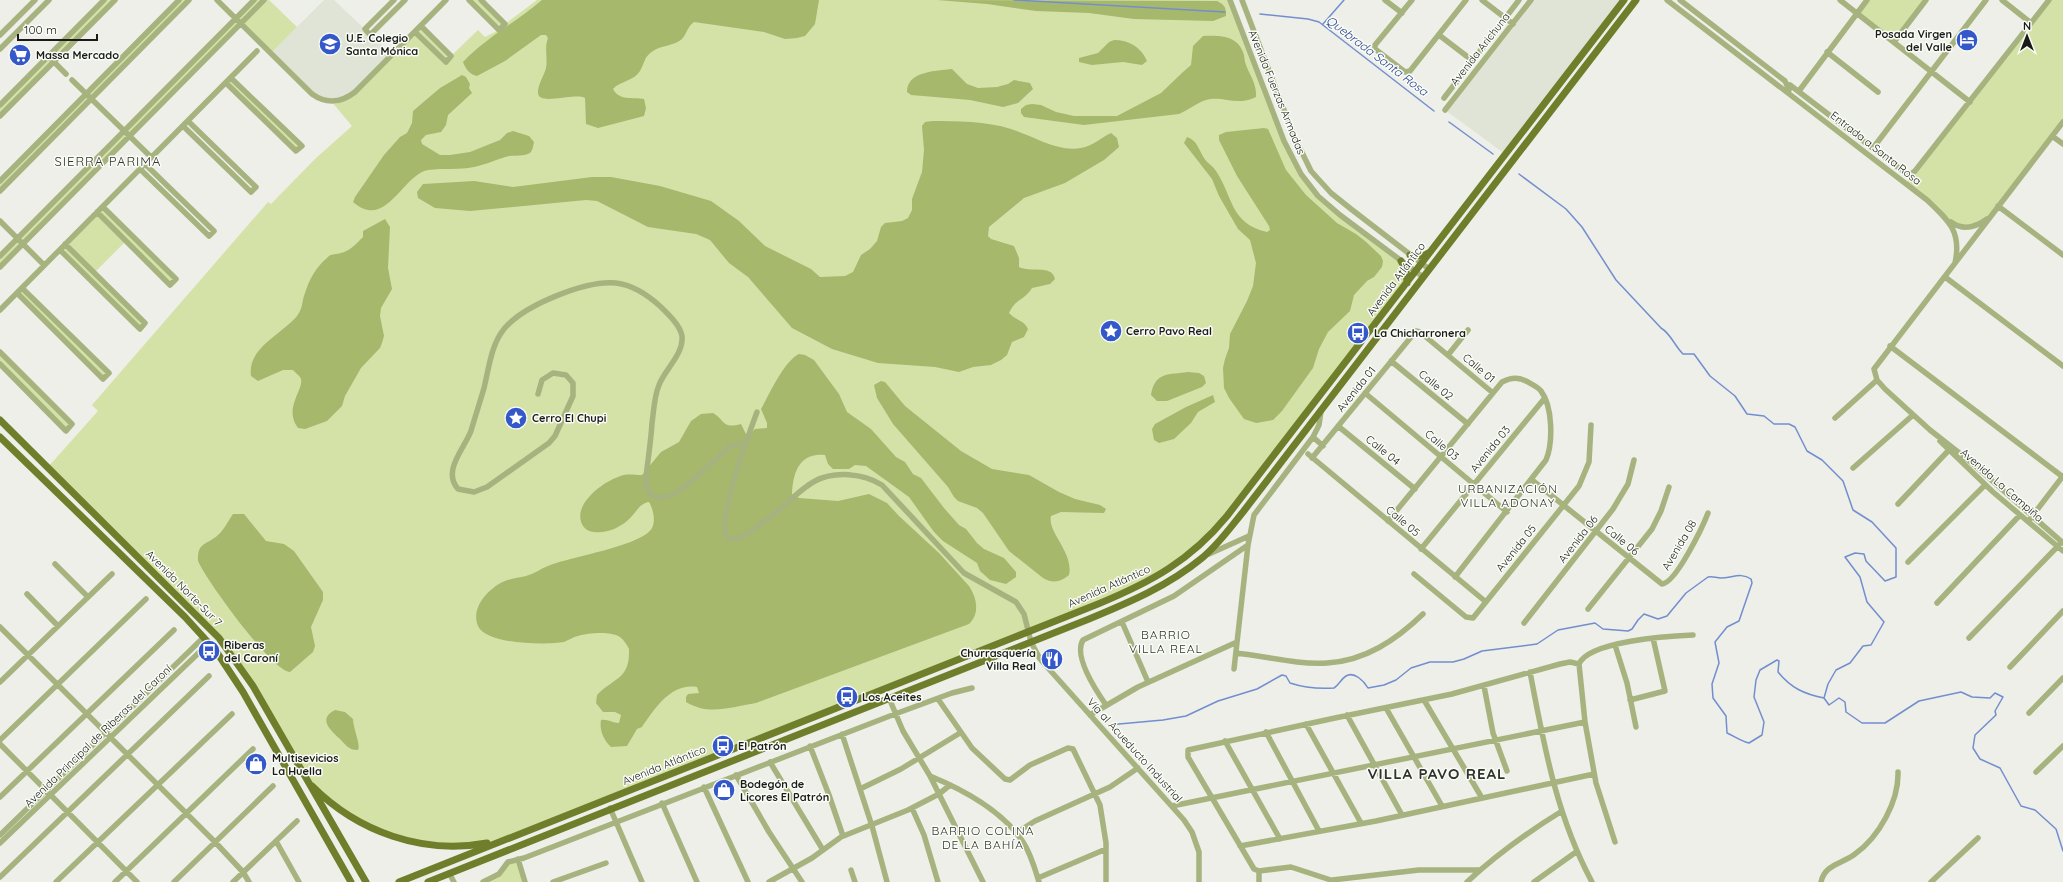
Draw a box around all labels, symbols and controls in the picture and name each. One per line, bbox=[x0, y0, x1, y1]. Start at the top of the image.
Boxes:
street label: Avenida Arichuna bbox=[1447, 10, 1513, 88]
water label: Quebrada Santa Rosa bbox=[1323, 12, 1432, 99]
scale bar bbox=[18, 16, 97, 42]
north arrow bbox=[2007, 16, 2047, 56]
text: N bbox=[2023, 19, 2031, 33]
text: 100 m bbox=[24, 22, 57, 37]
place label: Posada Virgen del Valle bbox=[1875, 27, 1953, 54]
hotel icon: Posada Virgen del Valle bbox=[1954, 27, 1980, 53]
street label: Avenida Fuerzas Armadas bbox=[1246, 28, 1308, 156]
school or university icon: U.E. Colegio Santa Mónica bbox=[317, 31, 343, 57]
place label: U.E. Colegio Santa Mónica bbox=[346, 31, 418, 58]
supermarket icon: Massa Mercado bbox=[7, 42, 33, 68]
place label: Massa Mercado bbox=[36, 48, 119, 62]
street label: Entrada a Santa Rosa bbox=[1828, 108, 1924, 188]
district label: SIERRA PARIMA bbox=[54, 153, 162, 169]
street label: Avenida Atlántico bbox=[1364, 239, 1428, 319]
place icon: Cerro Pavo Real bbox=[1098, 318, 1124, 344]
bus stop icon: La Chicharronera bbox=[1345, 320, 1371, 346]
place label: Cerro Pavo Real bbox=[1126, 324, 1212, 338]
place label: La Chicharronera bbox=[1374, 326, 1466, 340]
street label: Calle 01 bbox=[1460, 350, 1498, 386]
street label: Avenida 01 bbox=[1333, 363, 1379, 415]
street label: Calle 02 bbox=[1416, 367, 1456, 403]
place icon: Cerro El Chupi bbox=[503, 405, 529, 431]
place label: Cerro El Chupi bbox=[532, 411, 606, 425]
street label: Avenida 03 bbox=[1467, 423, 1513, 475]
street label: Calle 03 bbox=[1422, 427, 1462, 463]
street label: Calle 04 bbox=[1363, 432, 1403, 468]
street label: Avenida La Campiña bbox=[1958, 445, 2046, 525]
district label: URBANIZACIÓN VILLA ADONAY bbox=[1458, 481, 1558, 510]
street label: Calle 05 bbox=[1383, 503, 1423, 539]
street label: Avenida 06 bbox=[1555, 512, 1601, 565]
street label: Avenida 08 bbox=[1658, 517, 1700, 573]
street label: Avenida 05 bbox=[1493, 522, 1539, 574]
street label: Calle 06 bbox=[1602, 522, 1642, 558]
street label: Avenida Norte-Sur 7 bbox=[143, 547, 225, 629]
street label: Avenida Atlántico bbox=[1066, 561, 1153, 610]
district label: BARRIO VILLA REAL bbox=[1129, 627, 1203, 656]
bus stop icon: Riberas del Caroní bbox=[196, 638, 222, 664]
place label: Riberas del Caroní bbox=[224, 638, 278, 665]
place label: Churrasquería Villa Real bbox=[960, 646, 1036, 673]
restaurant icon: Churrasquería Villa Real bbox=[1039, 646, 1065, 672]
street label: Avenida Principal de Riberas del Caroní bbox=[21, 661, 175, 810]
bus stop icon: Los Aceites bbox=[834, 684, 860, 710]
place label: Los Aceites bbox=[862, 690, 922, 704]
street label: Vía al Acueducto Industrial bbox=[1084, 695, 1186, 805]
bus stop icon: El Patrón bbox=[710, 733, 736, 759]
place label: El Patrón bbox=[738, 739, 787, 753]
street label: Avenida Atlántico bbox=[620, 742, 708, 788]
shop icon: Multisevicios La Huella bbox=[243, 751, 269, 777]
place label: Multisevicios La Huella bbox=[272, 751, 339, 778]
district label: VILLA PAVO REAL bbox=[1367, 764, 1507, 783]
shop icon: Bodegón de Licores El Patrón bbox=[711, 777, 737, 803]
place label: Bodegón de Licores El Patrón bbox=[740, 777, 829, 804]
district label: BARRIO COLINA DE LA BAHÍA bbox=[931, 823, 1035, 852]

